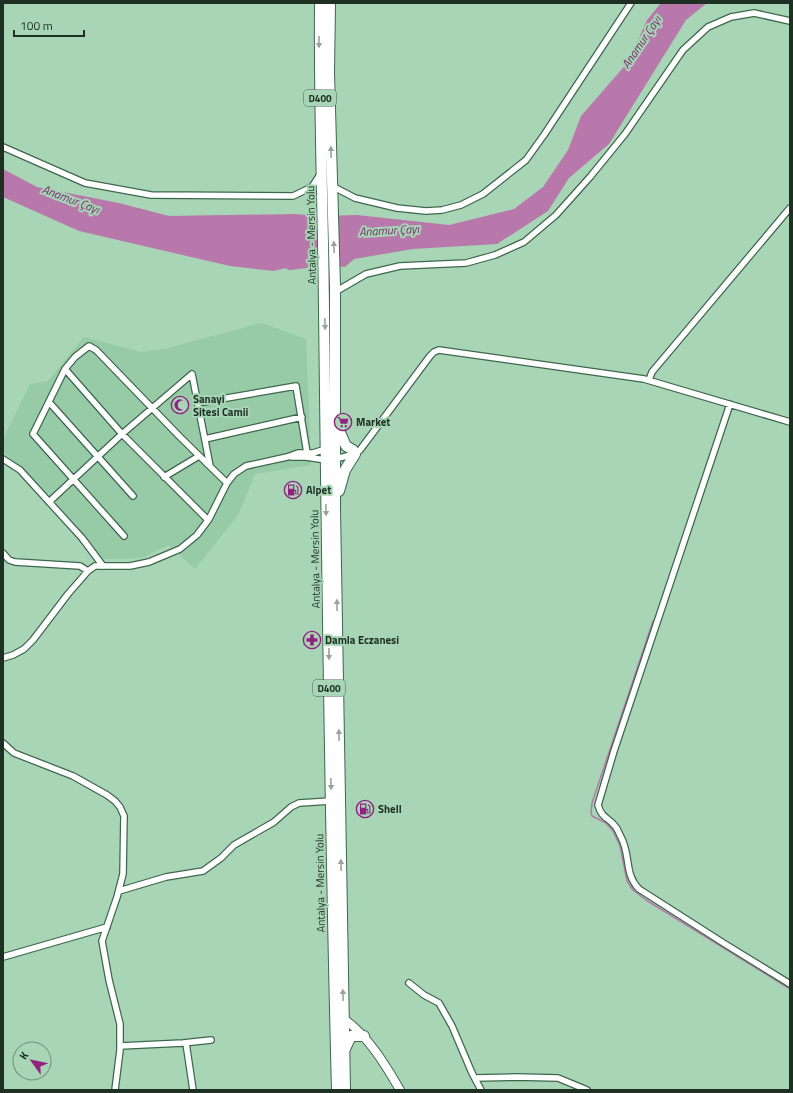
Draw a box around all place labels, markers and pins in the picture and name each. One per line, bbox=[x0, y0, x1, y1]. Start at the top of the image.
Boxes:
place label: Sanayi Sitesi Camii bbox=[193, 391, 249, 420]
mosque icon: Sanayi Sitesi Camii bbox=[170, 395, 190, 415]
supermarket icon: Market bbox=[333, 412, 353, 432]
place label: Market bbox=[356, 414, 390, 430]
fuel station icon: Alpet bbox=[283, 480, 303, 500]
place label: Alpet bbox=[306, 482, 331, 498]
pharmacy icon: Damla Eczanesi bbox=[302, 630, 322, 650]
place label: Damla Eczanesi bbox=[325, 632, 399, 648]
fuel station icon: Shell bbox=[355, 799, 375, 819]
place label: Shell bbox=[378, 801, 402, 817]

